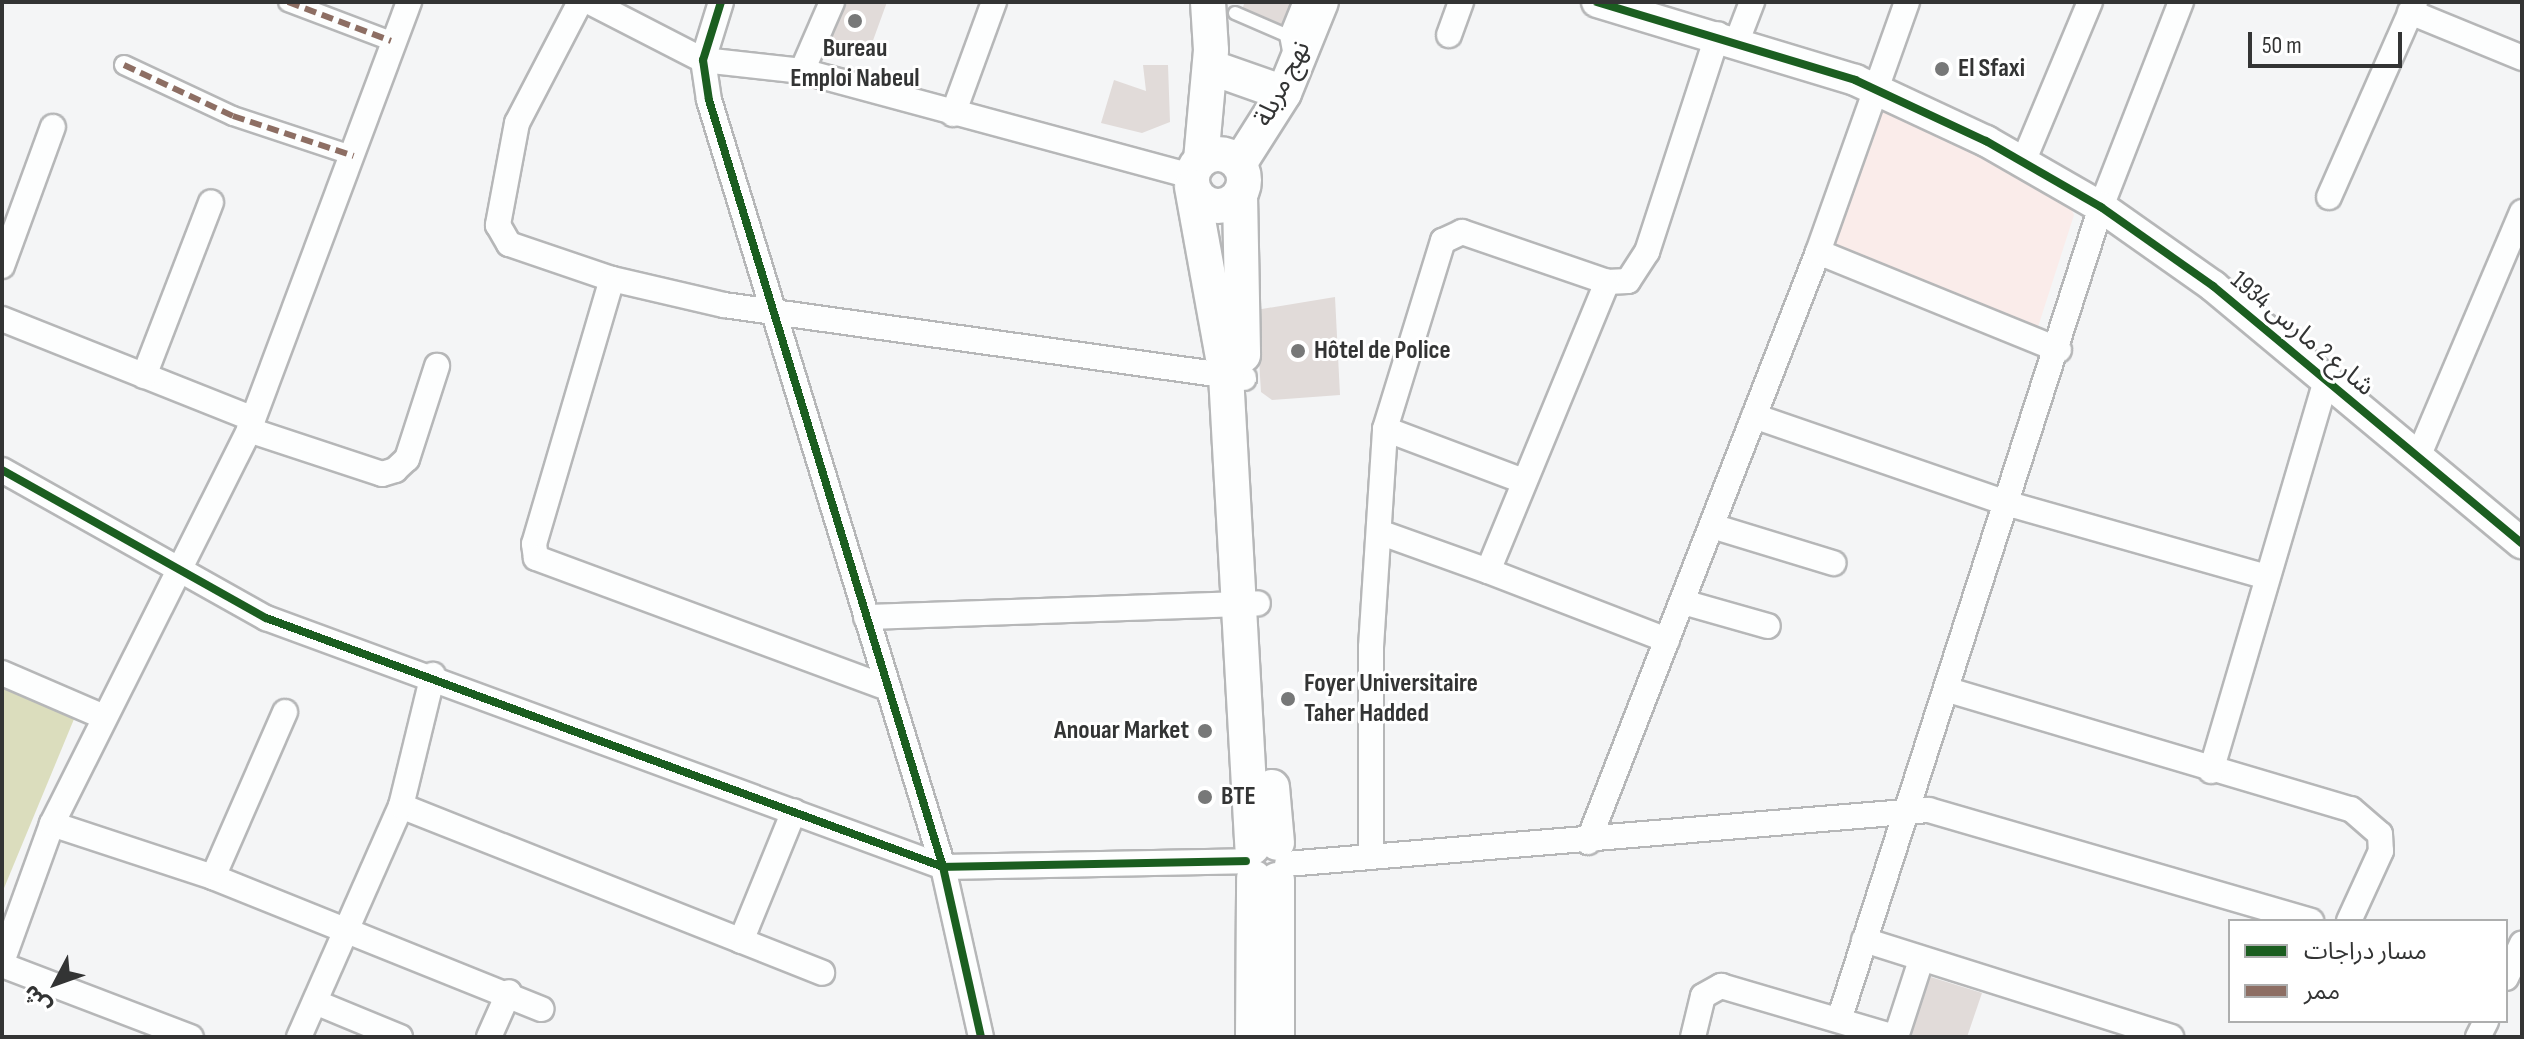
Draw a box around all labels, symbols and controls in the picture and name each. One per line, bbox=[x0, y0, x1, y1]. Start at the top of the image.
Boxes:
marker: Bureau Emploi Nabeul bbox=[846, 12, 864, 30]
scale bar bbox=[2252, 16, 2406, 66]
text: 50 m bbox=[2262, 31, 2302, 60]
place label: Bureau Emploi Nabeul bbox=[790, 33, 920, 94]
street label: نهج مربلة bbox=[1248, 36, 1318, 132]
place label: El Sfaxi bbox=[1958, 53, 2025, 85]
marker: El Sfaxi bbox=[1933, 60, 1951, 78]
street label: شارع 2 مارس 1934 bbox=[2224, 265, 2380, 403]
place label: Hôtel de Police bbox=[1314, 335, 1451, 367]
marker: Hôtel de Police bbox=[1289, 342, 1307, 360]
place label: Foyer Universitaire Taher Hadded bbox=[1304, 668, 1478, 730]
marker: Foyer Universitaire Taher Hadded bbox=[1279, 690, 1297, 708]
place label: Anouar Market bbox=[1054, 715, 1189, 747]
marker: Anouar Market bbox=[1196, 722, 1214, 740]
place label: BTE bbox=[1221, 781, 1256, 813]
marker: BTE bbox=[1196, 788, 1214, 806]
legend bbox=[2228, 919, 2508, 1023]
text: مسار دراجات bbox=[2304, 937, 2427, 966]
north arrow bbox=[16, 943, 96, 1023]
text: ممر bbox=[2304, 977, 2340, 1006]
text: ش bbox=[17, 979, 58, 1019]

